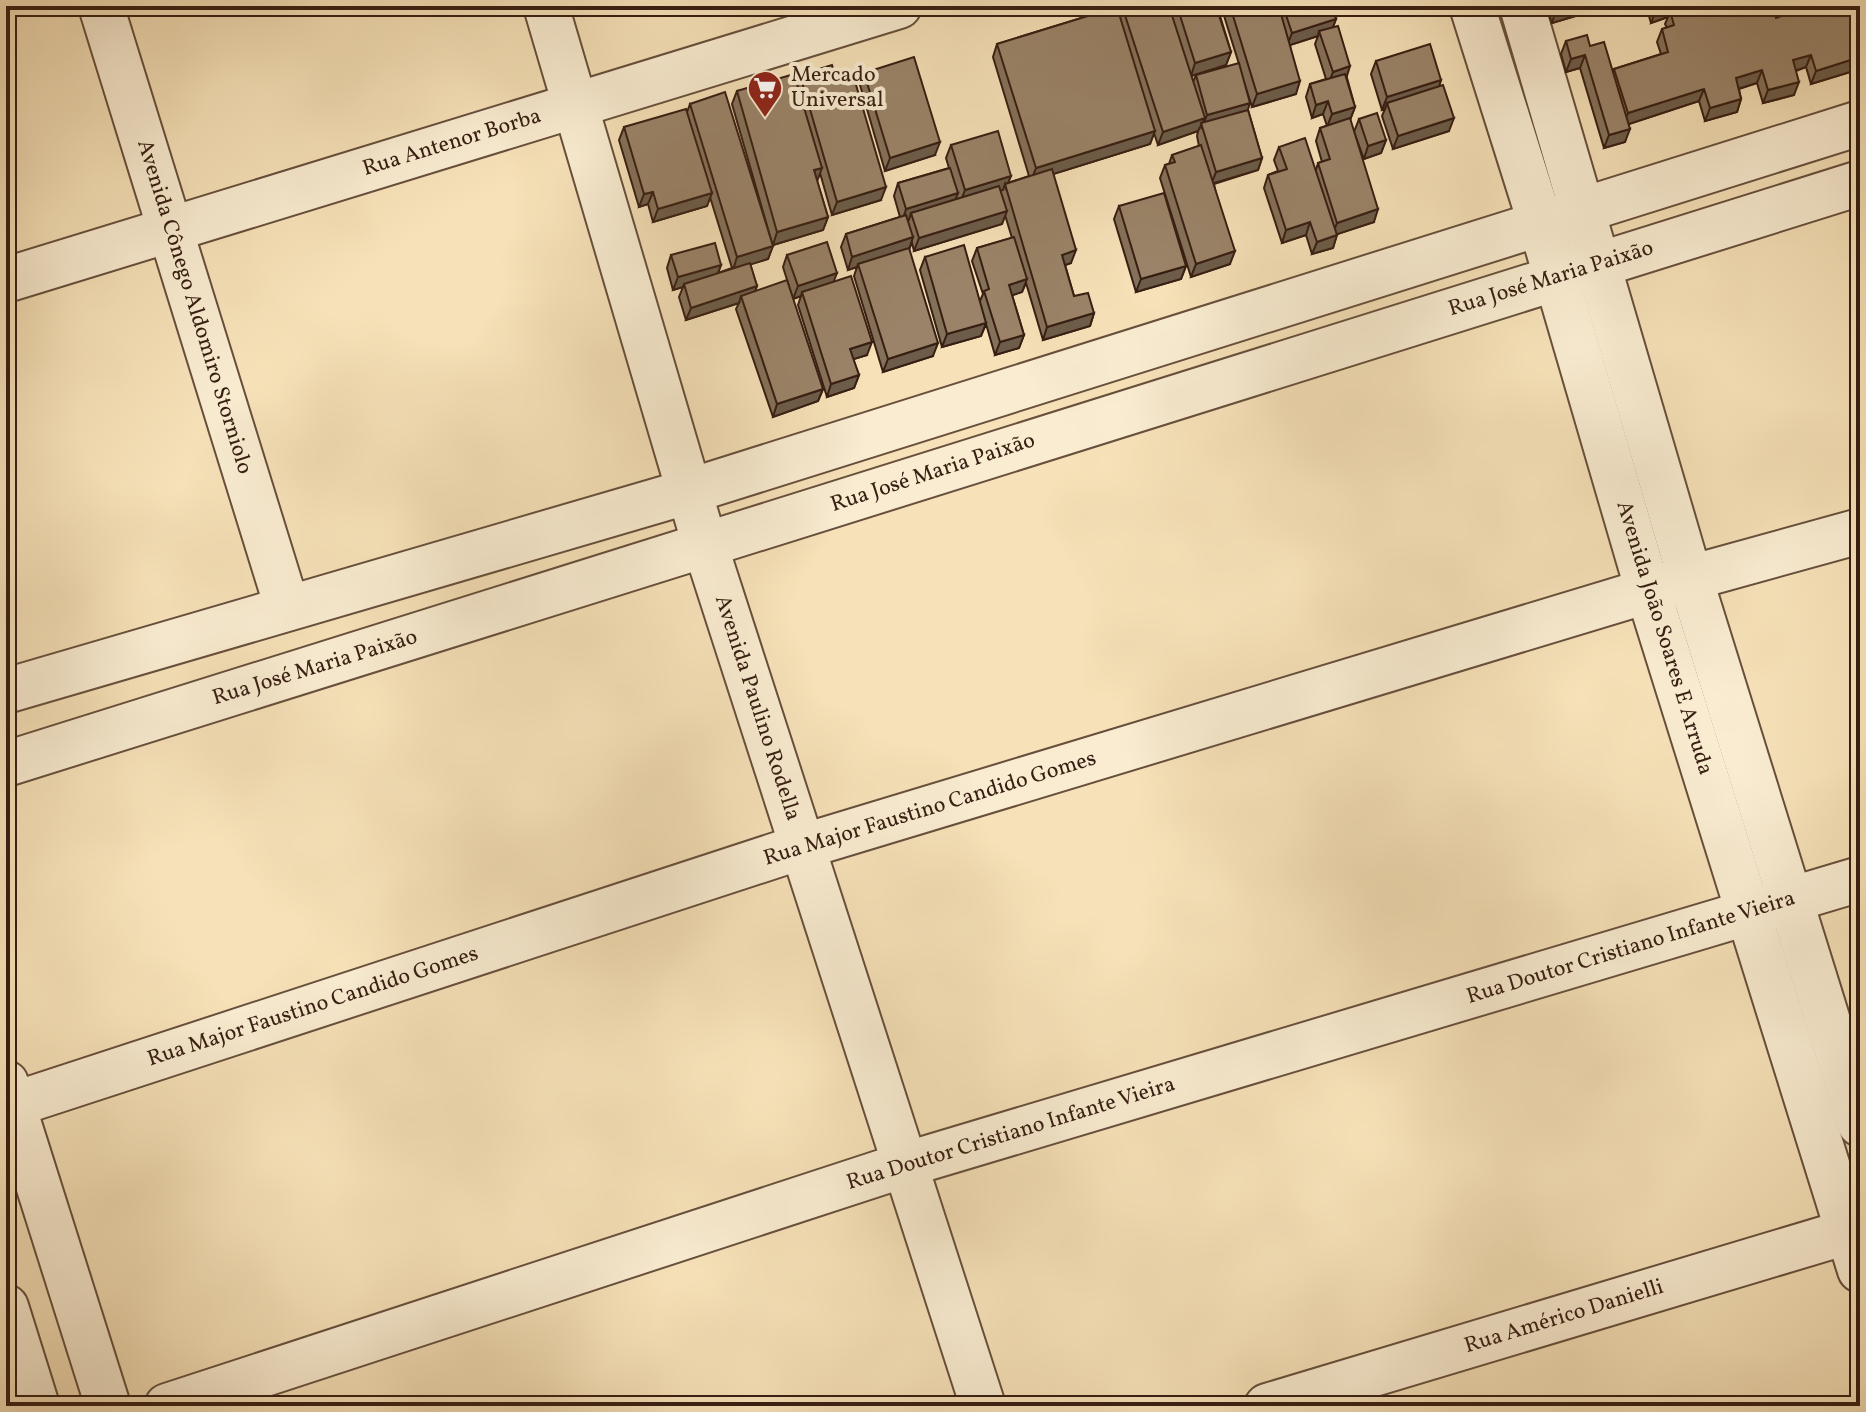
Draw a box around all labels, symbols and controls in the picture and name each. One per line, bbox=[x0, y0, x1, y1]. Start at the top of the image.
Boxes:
place label: Mercado Universal bbox=[791, 60, 884, 116]
supermarket icon: Mercado Universal bbox=[746, 69, 784, 119]
street label: Rua Antenor Borba bbox=[359, 101, 545, 185]
street label: Avenida Cônego Aldomiro Storniolo bbox=[128, 136, 260, 478]
street label: Rua José Maria Paixão bbox=[1445, 233, 1657, 325]
street label: Rua José Maria Paixão bbox=[827, 425, 1039, 521]
street label: Avenida João Soares E Arruda bbox=[1607, 497, 1721, 779]
street label: Avenida Paulino Rodella bbox=[706, 591, 808, 825]
street label: Rua José Maria Paixão bbox=[209, 622, 421, 714]
street label: Rua Major Faustino Candido Gomes bbox=[760, 744, 1100, 874]
street label: Rua Doutor Cristiano Infante Vieira bbox=[1463, 883, 1799, 1013]
street label: Rua Major Faustino Candido Gomes bbox=[143, 939, 483, 1075]
street label: Rua Doutor Cristiano Infante Vieira bbox=[843, 1069, 1179, 1199]
street label: Rua Américo Danielli bbox=[1461, 1272, 1667, 1362]

